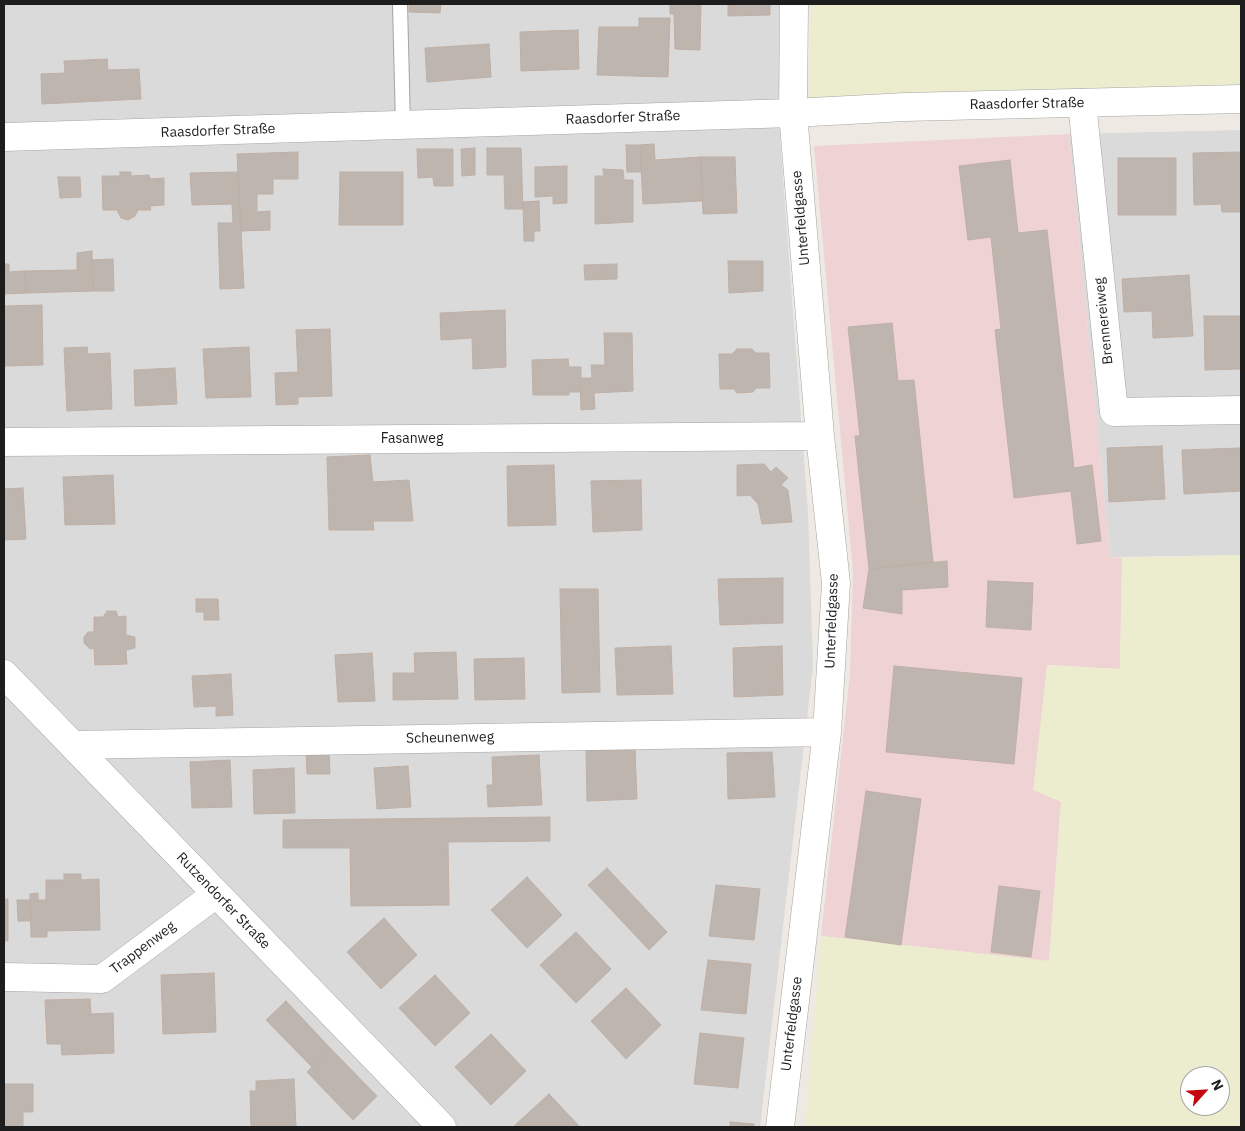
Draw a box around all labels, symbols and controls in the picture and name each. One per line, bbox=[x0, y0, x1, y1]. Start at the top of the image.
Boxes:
street label: Raasdorfer Straße bbox=[970, 95, 1084, 113]
street label: Raasdorfer Straße bbox=[565, 108, 681, 128]
street label: Raasdorfer Straße bbox=[160, 121, 276, 141]
street label: Unterfeldgasse bbox=[788, 170, 814, 266]
street label: Brennereiweg bbox=[1091, 277, 1117, 365]
street label: Fasanweg bbox=[381, 431, 443, 447]
street label: Unterfeldgasse bbox=[822, 573, 842, 669]
street label: Scheunenweg bbox=[406, 729, 494, 747]
street label: Rutzendorfer Straße bbox=[173, 849, 273, 953]
street label: Trappenweg bbox=[107, 918, 179, 978]
street label: Unterfeldgasse bbox=[778, 976, 806, 1072]
north arrow bbox=[1180, 1066, 1230, 1116]
text: N bbox=[1207, 1076, 1228, 1093]

